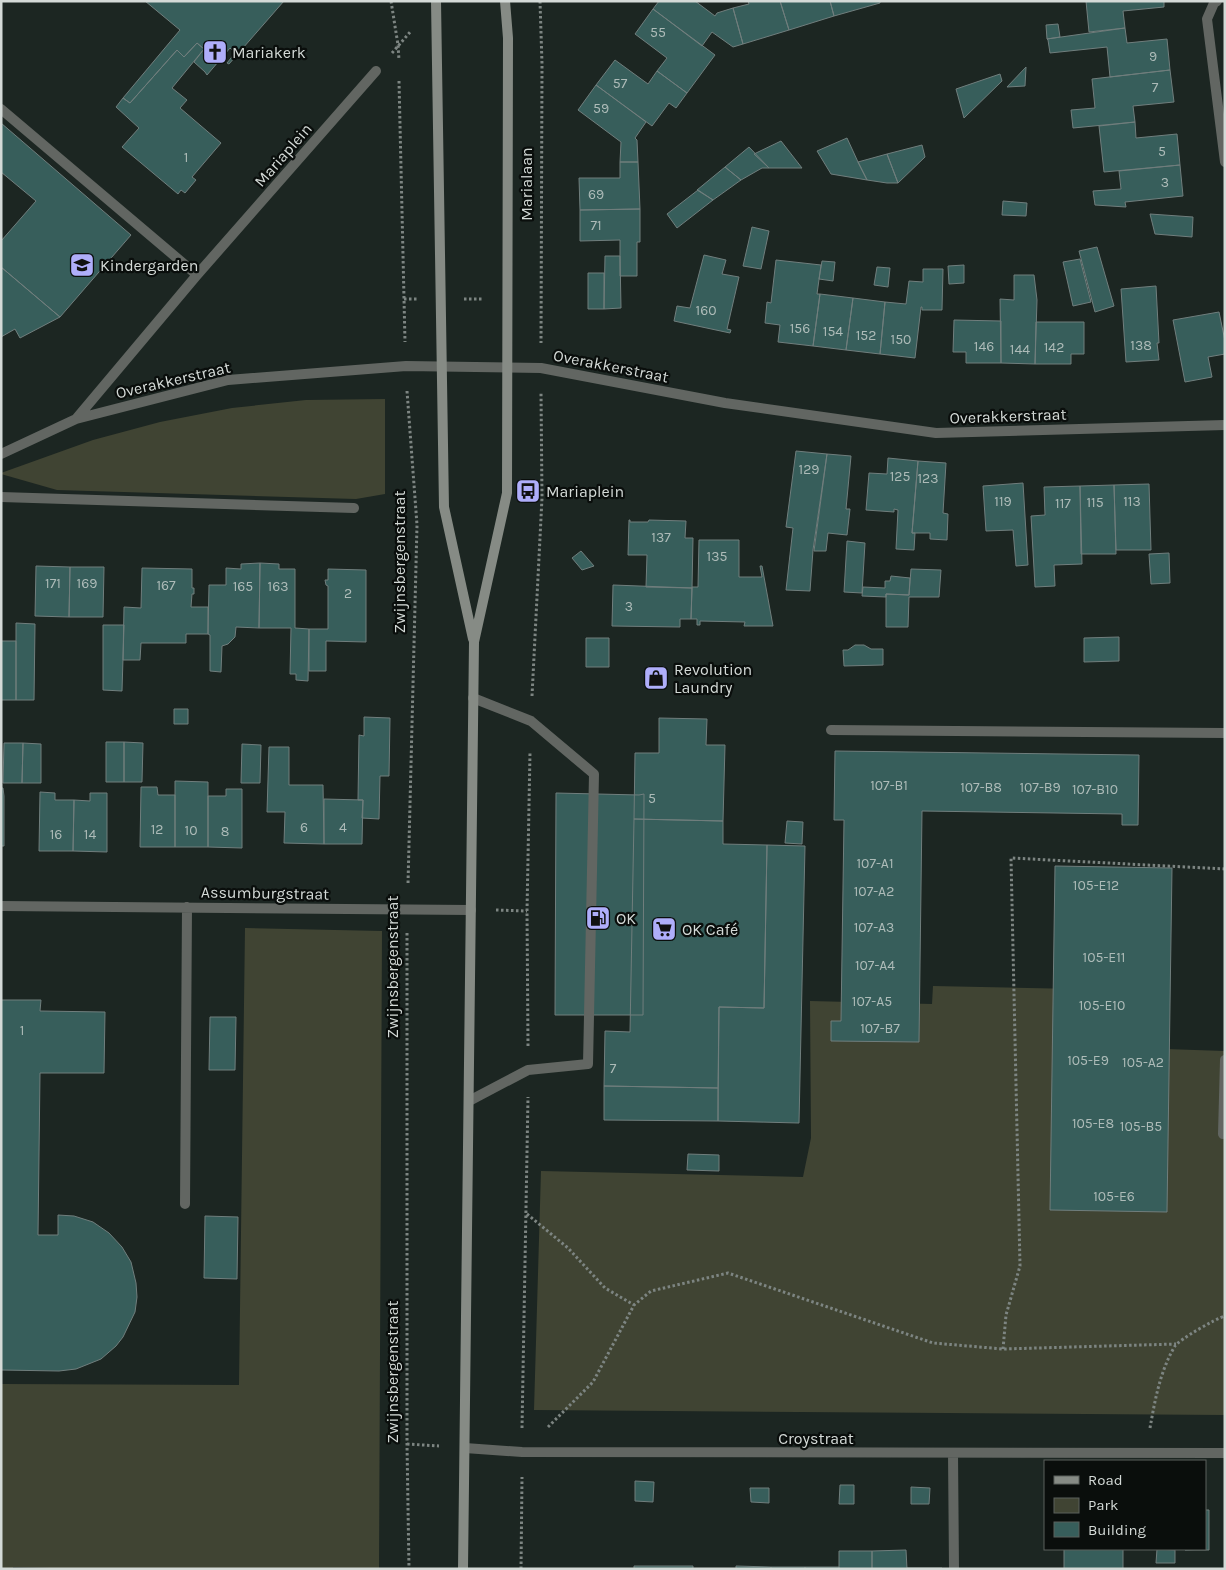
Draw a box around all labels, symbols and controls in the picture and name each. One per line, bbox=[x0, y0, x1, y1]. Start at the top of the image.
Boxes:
house number: 55 bbox=[650, 24, 666, 41]
church icon: Mariakerk bbox=[202, 39, 228, 65]
place label: Mariakerk bbox=[232, 43, 306, 62]
house number: 9 bbox=[1149, 48, 1157, 65]
house number: 57 bbox=[613, 75, 628, 92]
house number: 7 bbox=[1152, 79, 1159, 96]
house number: 59 bbox=[593, 100, 609, 117]
street label: Mariaplein bbox=[250, 119, 316, 191]
house number: 5 bbox=[1158, 143, 1166, 160]
street label: Marialaan bbox=[517, 147, 536, 221]
house number: 1 bbox=[184, 149, 188, 166]
house number: 3 bbox=[1161, 174, 1169, 191]
house number: 69 bbox=[588, 186, 604, 203]
house number: 71 bbox=[590, 217, 602, 234]
school or university icon: Kindergarden bbox=[69, 252, 95, 278]
place label: Kindergarden bbox=[100, 256, 198, 275]
house number: 160 bbox=[696, 302, 716, 319]
house number: 156 bbox=[790, 320, 810, 337]
house number: 154 bbox=[823, 323, 843, 340]
house number: 152 bbox=[856, 327, 876, 344]
house number: 150 bbox=[891, 331, 911, 348]
house number: 138 bbox=[1130, 337, 1152, 354]
house number: 146 bbox=[974, 338, 994, 355]
house number: 142 bbox=[1044, 339, 1064, 356]
house number: 144 bbox=[1010, 341, 1030, 358]
street label: Overakkerstraat bbox=[552, 346, 670, 386]
street label: Overakkerstraat bbox=[114, 358, 232, 402]
street label: Overakkerstraat bbox=[949, 404, 1067, 428]
house number: 129 bbox=[799, 461, 819, 478]
house number: 125 bbox=[890, 468, 910, 485]
house number: 123 bbox=[917, 470, 939, 487]
bus stop icon: Mariaplein bbox=[515, 478, 541, 504]
place label: Mariaplein bbox=[546, 482, 624, 501]
street label: Zwijnsbergenstraat bbox=[390, 491, 409, 633]
house number: 119 bbox=[994, 493, 1012, 510]
house number: 113 bbox=[1123, 493, 1141, 510]
house number: 115 bbox=[1086, 494, 1104, 511]
house number: 117 bbox=[1055, 495, 1071, 512]
house number: 137 bbox=[651, 529, 671, 546]
house number: 135 bbox=[707, 548, 727, 565]
house number: 171 bbox=[45, 575, 61, 592]
house number: 169 bbox=[77, 575, 97, 592]
house number: 167 bbox=[156, 577, 176, 594]
house number: 165 bbox=[233, 578, 253, 595]
house number: 163 bbox=[268, 578, 288, 595]
house number: 2 bbox=[344, 585, 352, 602]
house number: 3 bbox=[625, 598, 633, 615]
place label: Revolution Laundry bbox=[674, 660, 752, 697]
shop icon: Revolution Laundry bbox=[643, 665, 669, 691]
house number: 107-B1 bbox=[870, 777, 908, 794]
house number: 107-B8 bbox=[960, 779, 1002, 796]
house number: 107-B9 bbox=[1019, 779, 1061, 796]
house number: 107-B10 bbox=[1072, 781, 1118, 798]
house number: 5 bbox=[648, 790, 656, 807]
house number: 6 bbox=[300, 819, 308, 836]
house number: 4 bbox=[339, 819, 347, 836]
house number: 12 bbox=[151, 821, 163, 838]
house number: 10 bbox=[185, 822, 197, 839]
house number: 8 bbox=[221, 823, 229, 840]
house number: 16 bbox=[50, 826, 62, 843]
house number: 14 bbox=[84, 826, 96, 843]
house number: 107-A1 bbox=[856, 855, 894, 872]
house number: 105-E12 bbox=[1073, 877, 1119, 894]
street label: Assumburgstraat bbox=[201, 882, 329, 904]
house number: 107-A2 bbox=[854, 883, 894, 900]
street label: Zwijnsbergenstraat bbox=[383, 896, 402, 1038]
fuel station icon: OK bbox=[585, 905, 611, 931]
place label: OK bbox=[616, 909, 636, 928]
supermarket icon: OK Café bbox=[651, 916, 677, 942]
house number: 107-A3 bbox=[854, 919, 894, 936]
place label: OK Café bbox=[682, 920, 738, 939]
house number: 105-E11 bbox=[1083, 949, 1125, 966]
house number: 107-A4 bbox=[855, 957, 895, 974]
house number: 107-A5 bbox=[852, 993, 892, 1010]
house number: 105-E10 bbox=[1079, 997, 1125, 1014]
house number: 107-B7 bbox=[860, 1020, 900, 1037]
house number: 1 bbox=[20, 1022, 24, 1039]
house number: 105-E9 bbox=[1067, 1052, 1109, 1069]
house number: 105-A2 bbox=[1122, 1054, 1164, 1071]
house number: 7 bbox=[610, 1060, 617, 1077]
house number: 105-E8 bbox=[1072, 1115, 1114, 1132]
house number: 105-B5 bbox=[1120, 1118, 1162, 1135]
house number: 105-E6 bbox=[1093, 1188, 1135, 1205]
street label: Zwijnsbergenstraat bbox=[383, 1301, 402, 1443]
street label: Croystraat bbox=[778, 1429, 854, 1448]
legend bbox=[1044, 1460, 1206, 1550]
text: Road bbox=[1088, 1471, 1123, 1489]
text: Park bbox=[1088, 1496, 1118, 1514]
text: Building bbox=[1088, 1521, 1146, 1539]

